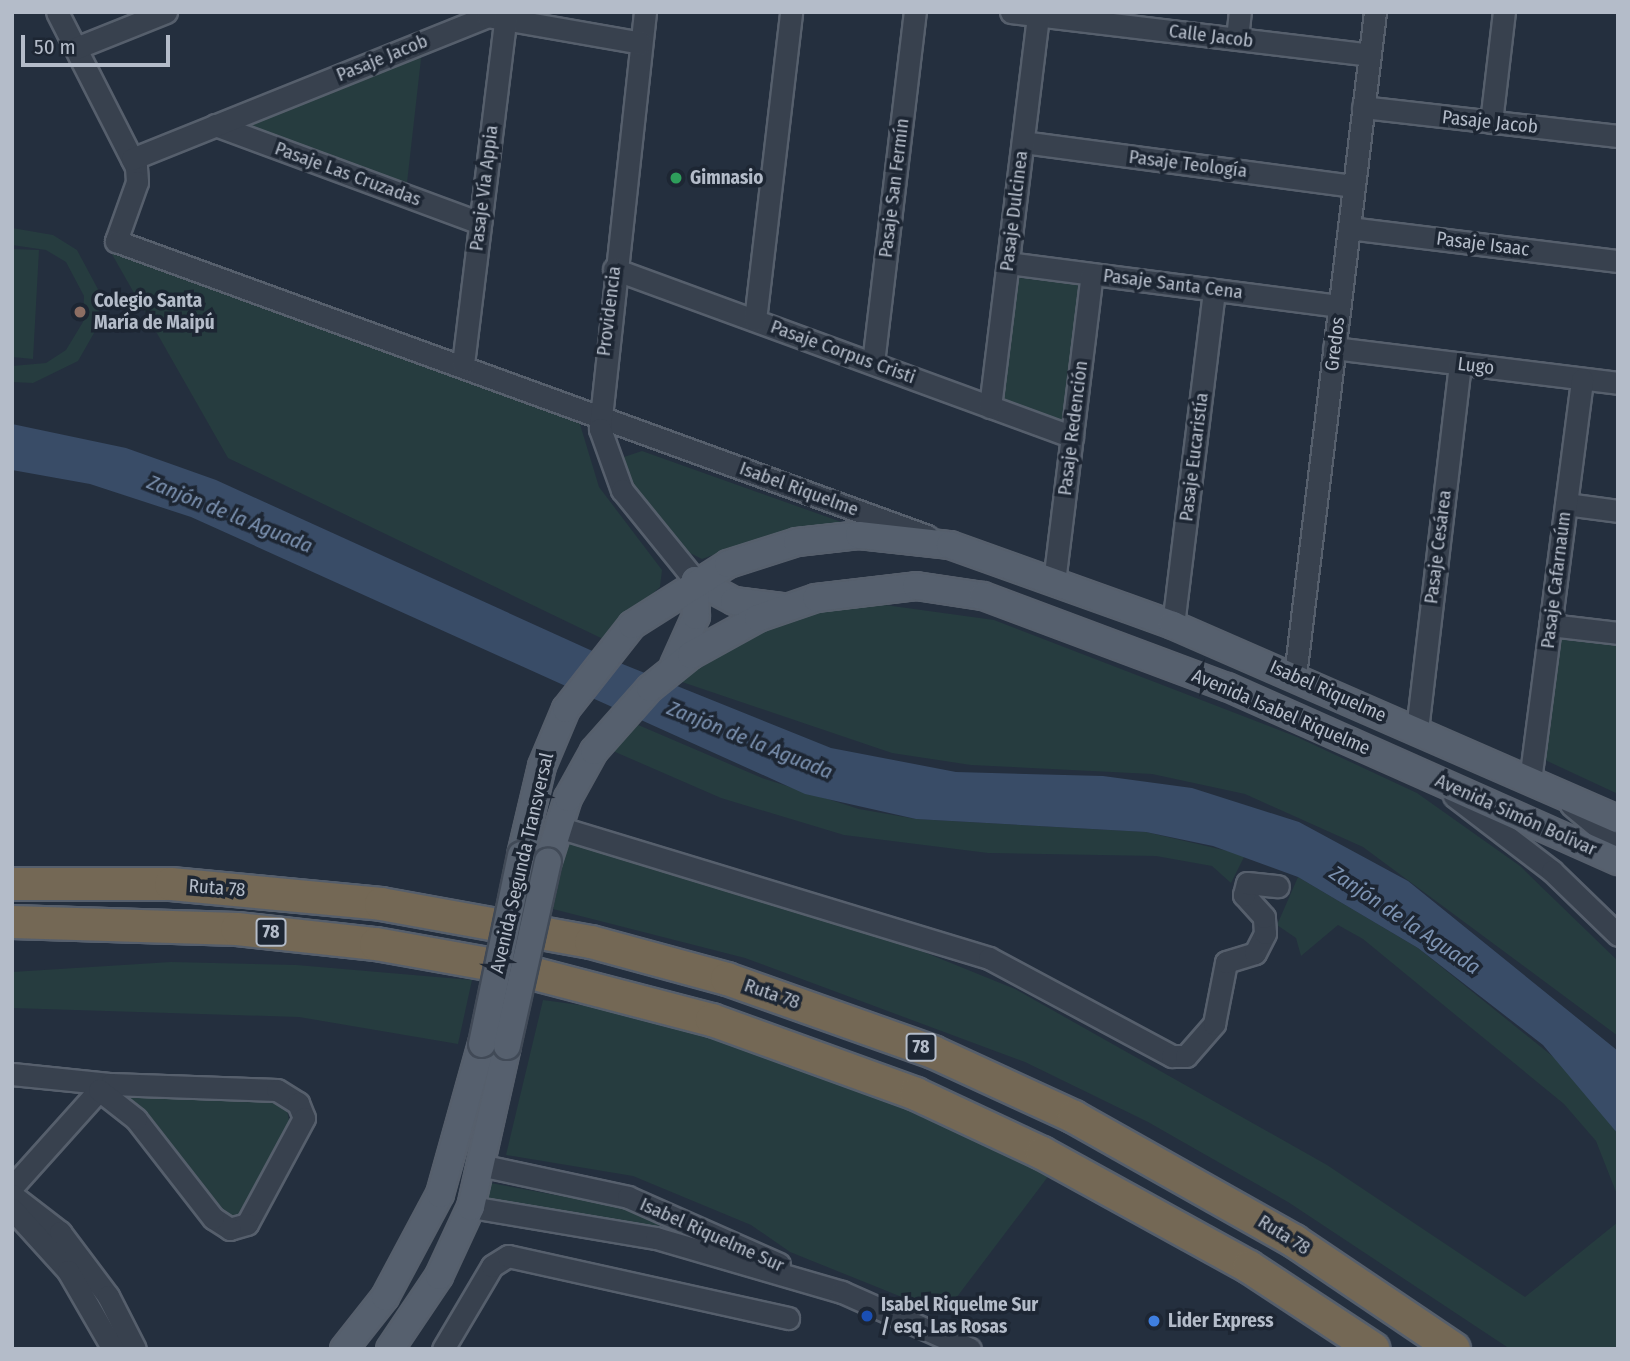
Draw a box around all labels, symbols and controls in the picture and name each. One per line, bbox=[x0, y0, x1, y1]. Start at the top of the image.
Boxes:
street label: Calle Jacob bbox=[1168, 20, 1254, 52]
scale bar bbox=[24, 21, 173, 65]
street label: Pasaje Jacob bbox=[333, 29, 431, 87]
text: 50 m bbox=[34, 34, 76, 60]
street label: Pasaje Jacob bbox=[1441, 106, 1539, 138]
street label: Pasaje San Fermín bbox=[874, 117, 914, 259]
street label: Pasaje Vía Appia bbox=[465, 124, 503, 252]
street label: Pasaje Las Cruzadas bbox=[272, 137, 424, 211]
street label: Pasaje Teología bbox=[1128, 145, 1248, 183]
street label: Pasaje Dulcinea bbox=[995, 149, 1033, 273]
place label: Gimnasio bbox=[690, 167, 763, 189]
marker: Gimnasio bbox=[668, 170, 684, 186]
street label: Pasaje Isaac bbox=[1435, 227, 1531, 261]
street label: Pasaje Santa Cena bbox=[1102, 264, 1244, 304]
street label: Providencia bbox=[592, 265, 626, 357]
place label: Colegio Santa María de Maipú bbox=[94, 290, 215, 334]
marker: Colegio Santa María de Maipú bbox=[72, 304, 88, 320]
street label: Pasaje Corpus Cristi bbox=[768, 315, 918, 389]
street label: Gredos bbox=[1320, 315, 1350, 373]
street label: Lugo bbox=[1456, 352, 1496, 380]
street label: Pasaje Redención bbox=[1053, 359, 1093, 497]
street label: Pasaje Eucaristía bbox=[1175, 391, 1213, 523]
street label: Isabel Riquelme bbox=[736, 457, 862, 521]
water label: Zanjón de la Aguada bbox=[144, 469, 316, 559]
street label: Pasaje Cesárea bbox=[1420, 489, 1456, 605]
street label: Pasaje Cafarnaúm bbox=[1536, 510, 1576, 650]
street label: Isabel Riquelme bbox=[1266, 655, 1390, 727]
street label: Avenida Isabel Riquelme bbox=[1188, 664, 1374, 760]
water label: Zanjón de la Aguada bbox=[664, 695, 836, 785]
street label: Avenida Segunda Transversal bbox=[486, 750, 558, 976]
street label: Avenida Simón Bolívar bbox=[1432, 769, 1600, 861]
water label: Zanjón de la Aguada bbox=[1325, 860, 1485, 980]
street label: Ruta 78 bbox=[188, 875, 246, 901]
road number: 78 bbox=[255, 917, 287, 946]
street label: Ruta 78 bbox=[741, 974, 803, 1014]
road number: 78 bbox=[905, 1032, 937, 1062]
street label: Isabel Riquelme Sur bbox=[636, 1193, 788, 1277]
street label: Ruta 78 bbox=[1254, 1210, 1314, 1260]
place label: Isabel Riquelme Sur / esq. Las Rosas bbox=[881, 1294, 1038, 1338]
marker: Isabel Riquelme Sur / esq. Las Rosas bbox=[859, 1308, 875, 1324]
place label: Lider Express bbox=[1168, 1310, 1273, 1332]
marker: Lider Express bbox=[1146, 1313, 1162, 1329]

